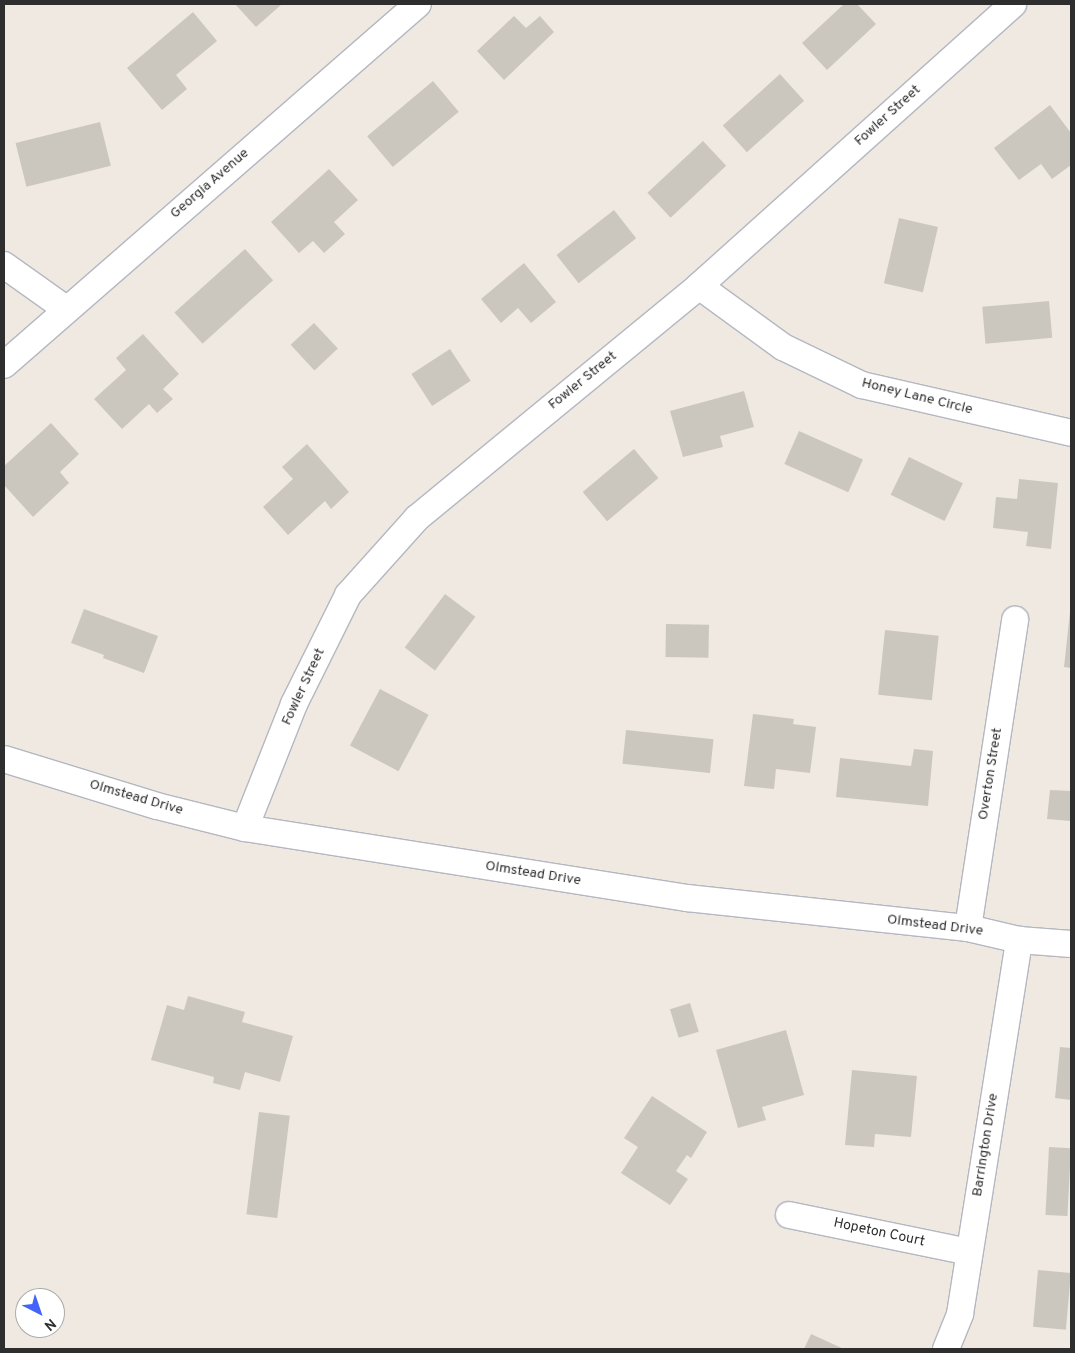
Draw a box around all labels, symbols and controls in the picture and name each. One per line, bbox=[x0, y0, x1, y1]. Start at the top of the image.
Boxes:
street label: Fowler Street bbox=[852, 82, 924, 150]
street label: Georgia Avenue bbox=[167, 145, 253, 223]
street label: Fowler Street bbox=[545, 348, 621, 414]
street label: Honey Lane Circle bbox=[860, 375, 974, 419]
street label: Fowler Street bbox=[279, 646, 329, 728]
street label: Overton Street bbox=[975, 727, 1007, 821]
street label: Olmstead Drive bbox=[87, 777, 185, 819]
street label: Olmstead Drive bbox=[484, 858, 582, 890]
street label: Olmstead Drive bbox=[886, 912, 984, 940]
street label: Barrington Drive bbox=[970, 1092, 1002, 1198]
street label: Hopeton Court bbox=[832, 1215, 926, 1251]
north arrow bbox=[15, 1288, 65, 1338]
text: N bbox=[40, 1314, 59, 1334]

